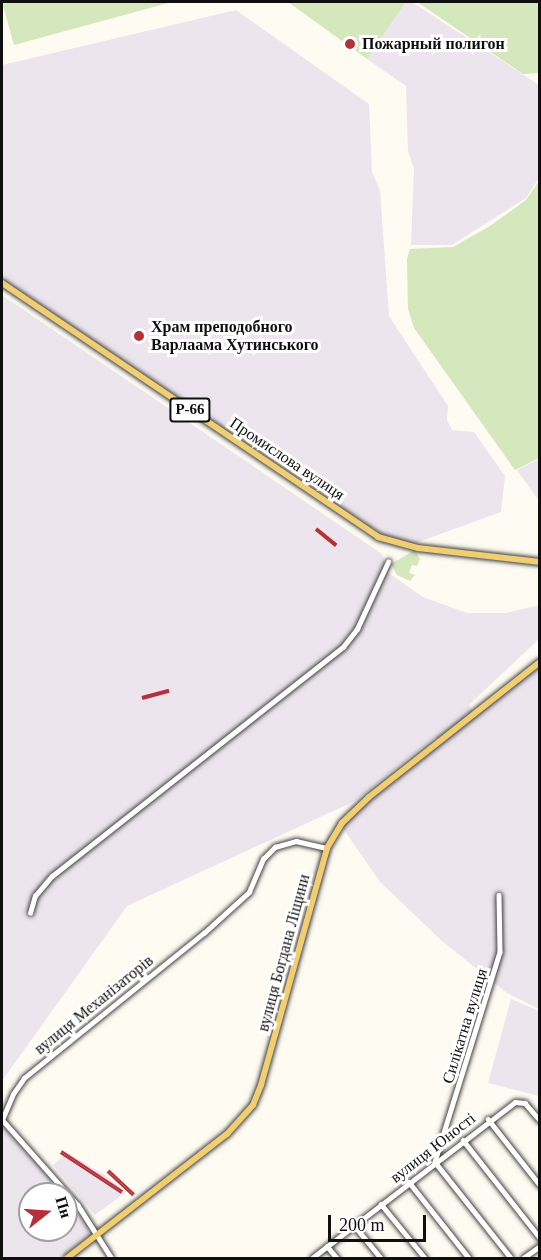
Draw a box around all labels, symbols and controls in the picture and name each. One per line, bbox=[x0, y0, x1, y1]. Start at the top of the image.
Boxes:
place label: Пожарный полигон bbox=[362, 34, 505, 54]
marker: Пожарный полигон bbox=[343, 37, 357, 51]
place label: Храм преподобного Варлаама Хутинського bbox=[151, 317, 319, 355]
marker: Храм преподобного Варлаама Хутинського bbox=[132, 329, 146, 343]
road number: Р-66 bbox=[169, 398, 211, 422]
street label: Промислова вулиця bbox=[226, 414, 348, 504]
street label: вулиця Богдана Ліщини bbox=[254, 872, 314, 1034]
street label: вулиця Механізаторів bbox=[31, 951, 157, 1059]
street label: Силікатна вулиця bbox=[438, 966, 492, 1086]
street label: вулиця Юності bbox=[387, 1109, 479, 1187]
north arrow bbox=[18, 1182, 78, 1242]
text: Пн bbox=[52, 1194, 75, 1220]
scale bar bbox=[331, 1203, 428, 1241]
text: 200 m bbox=[339, 1215, 385, 1235]

